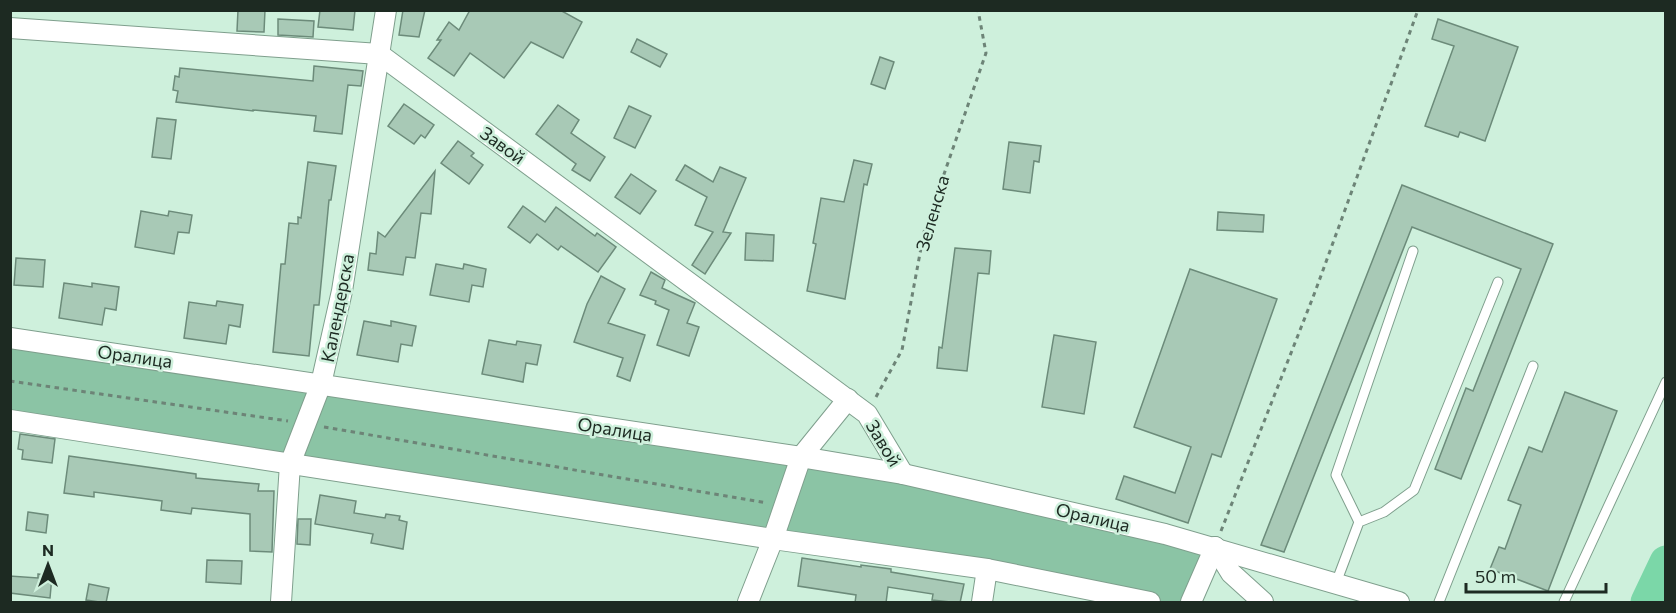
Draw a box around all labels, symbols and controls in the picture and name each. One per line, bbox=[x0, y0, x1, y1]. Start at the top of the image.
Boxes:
street label: Завой bbox=[476, 121, 530, 169]
street label: Зеленска bbox=[911, 173, 953, 253]
street label: Календерска bbox=[316, 252, 358, 364]
street label: Оралица bbox=[96, 340, 174, 372]
street label: Оралица bbox=[576, 412, 654, 446]
street label: Завой bbox=[862, 416, 906, 470]
street label: Оралица bbox=[1054, 498, 1132, 536]
north arrow bbox=[18, 535, 78, 595]
text: N bbox=[42, 540, 54, 559]
scale bar bbox=[1466, 556, 1606, 594]
text: 50 m bbox=[1475, 565, 1516, 587]

